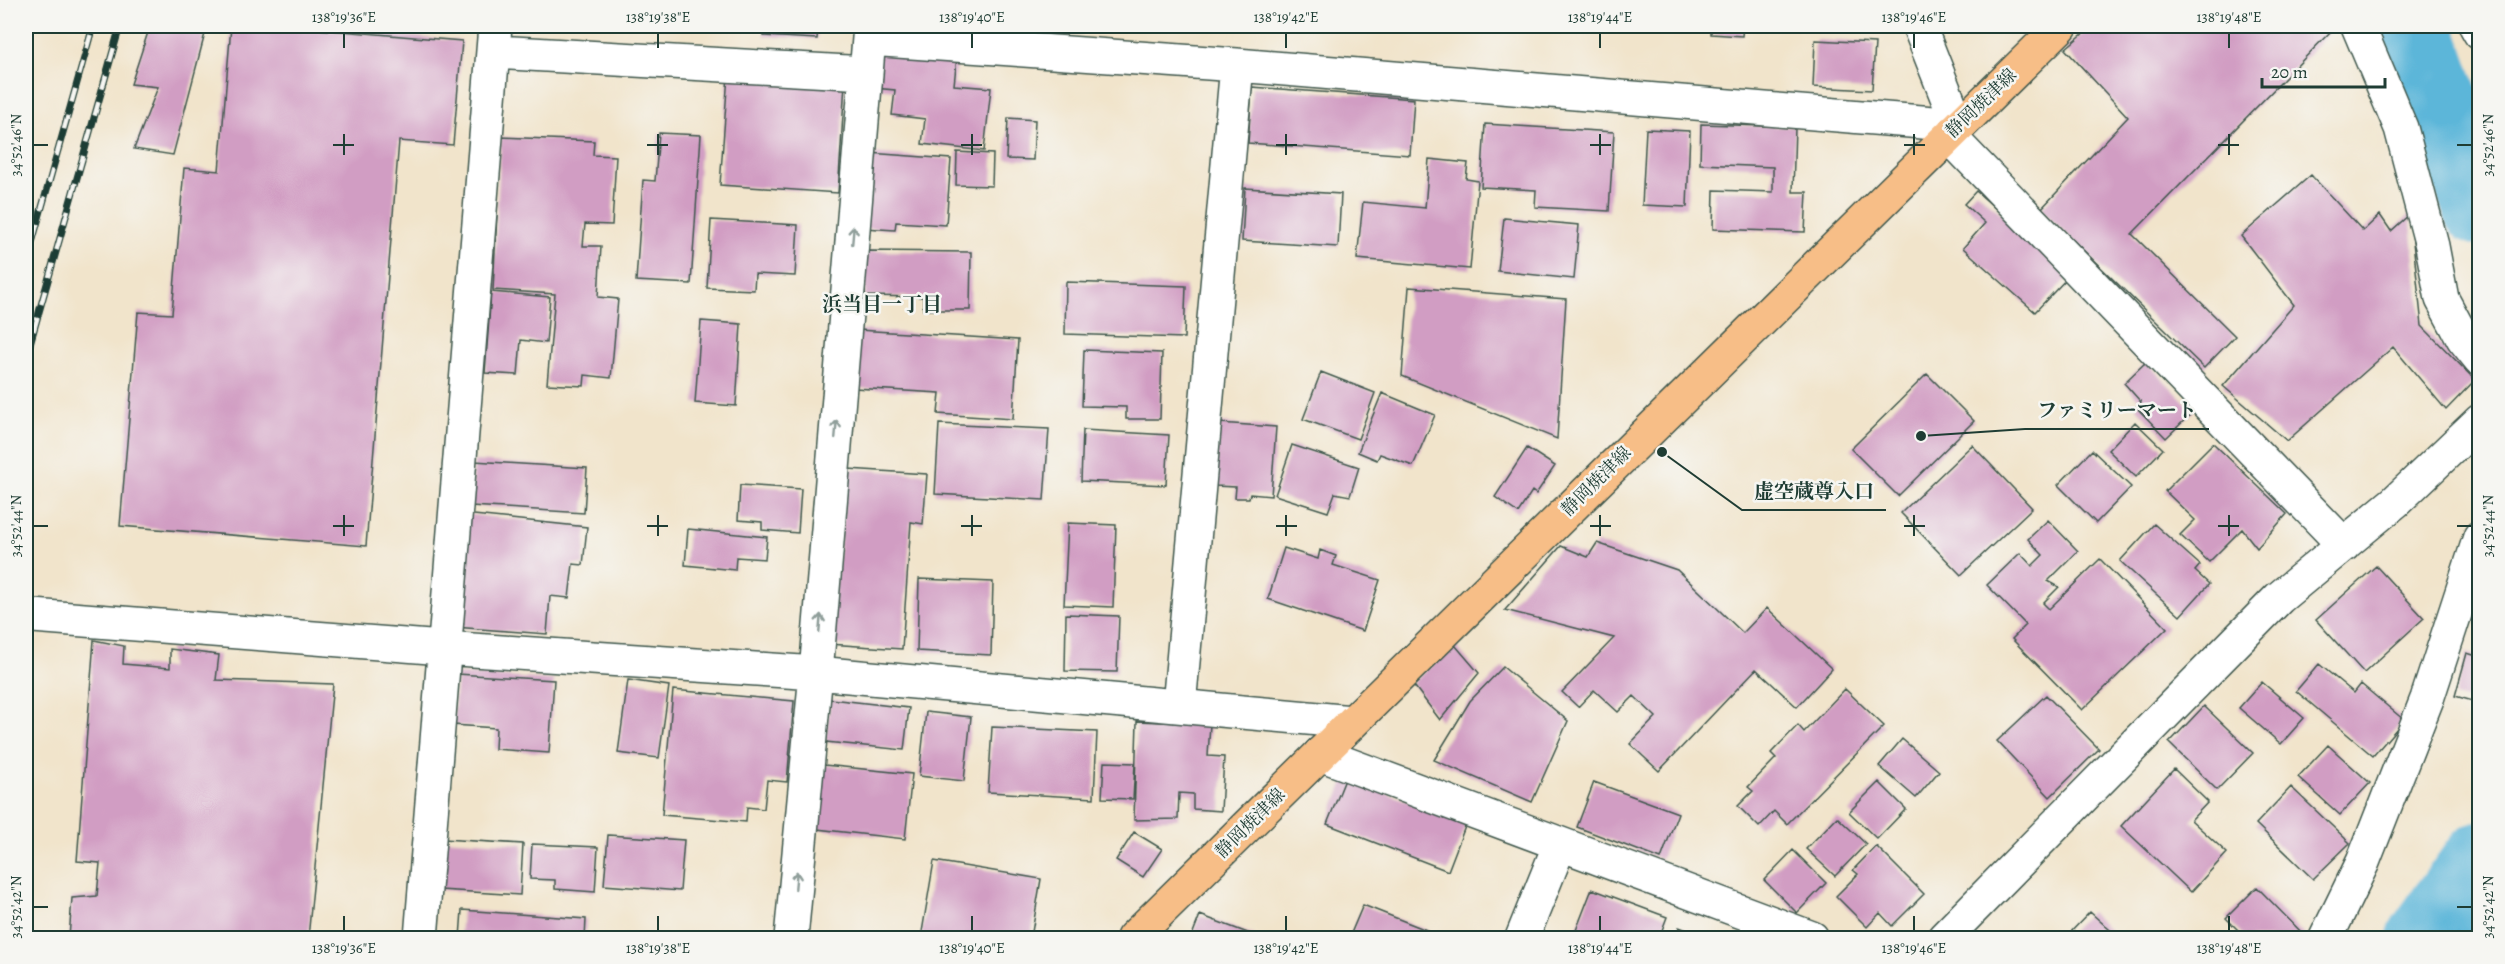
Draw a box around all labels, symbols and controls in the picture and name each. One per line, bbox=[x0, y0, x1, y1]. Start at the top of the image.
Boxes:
text: 138°19'36"E bbox=[312, 7, 376, 27]
text: 138°19'38"E bbox=[626, 7, 690, 27]
text: 138°19'40"E bbox=[939, 7, 1005, 27]
text: 138°19'42"E bbox=[1253, 7, 1319, 27]
text: 138°19'44"E bbox=[1568, 7, 1632, 27]
text: 138°19'46"E bbox=[1882, 7, 1946, 27]
text: 138°19'48"E bbox=[2196, 7, 2262, 27]
scale bar bbox=[2262, 51, 2385, 89]
text: 20 m bbox=[2271, 60, 2308, 84]
street label: 静岡焼津線 bbox=[1940, 63, 2022, 143]
text: 34°52'46"N bbox=[6, 113, 26, 176]
text: 34°52'46"N bbox=[2478, 113, 2498, 176]
one-way arrow bbox=[848, 225, 859, 245]
district label: 浜当目一丁目 bbox=[822, 291, 942, 318]
callout: ファミリーマート bbox=[2025, 391, 2209, 429]
text: ファミリーマート bbox=[2037, 397, 2197, 424]
one-way arrow bbox=[831, 420, 842, 440]
street label: 静岡焼津線 bbox=[1556, 441, 1636, 521]
callout: 虚空蔵尊入口 bbox=[1742, 472, 1886, 510]
text: 虚空蔵尊入口 bbox=[1754, 478, 1874, 505]
text: 34°52'44"N bbox=[6, 494, 26, 557]
text: 34°52'44"N bbox=[2478, 494, 2498, 557]
one-way arrow bbox=[815, 614, 826, 634]
street label: 静岡焼津線 bbox=[1210, 783, 1290, 863]
one-way arrow bbox=[791, 871, 802, 891]
text: 34°52'42"N bbox=[6, 875, 26, 938]
text: 34°52'42"N bbox=[2478, 875, 2498, 938]
text: 138°19'36"E bbox=[312, 938, 376, 958]
text: 138°19'38"E bbox=[626, 938, 690, 958]
text: 138°19'40"E bbox=[939, 938, 1005, 958]
text: 138°19'42"E bbox=[1253, 938, 1319, 958]
text: 138°19'44"E bbox=[1568, 938, 1632, 958]
text: 138°19'46"E bbox=[1882, 938, 1946, 958]
text: 138°19'48"E bbox=[2196, 938, 2262, 958]

